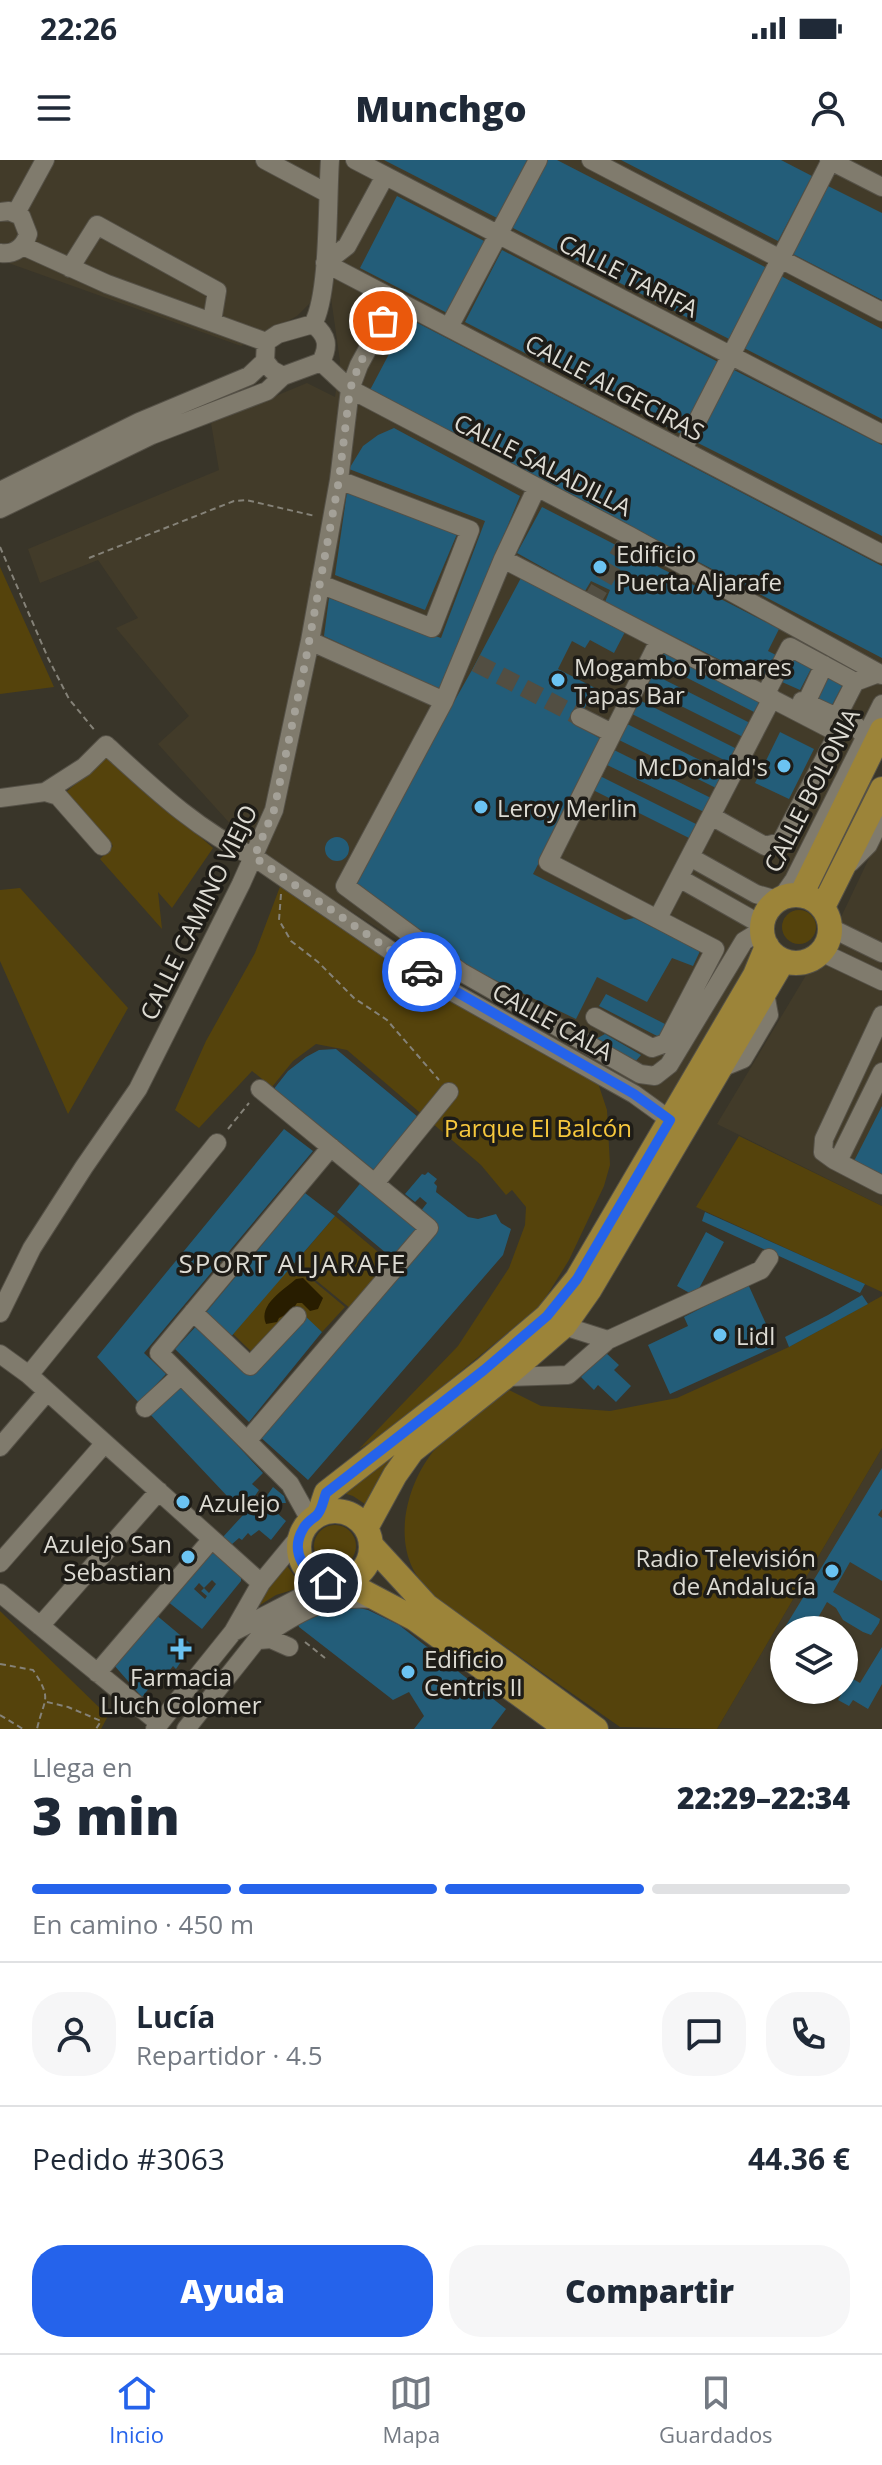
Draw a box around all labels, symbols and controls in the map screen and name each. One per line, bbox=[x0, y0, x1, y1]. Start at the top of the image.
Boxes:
text: 22:26 bbox=[40, 8, 117, 49]
text: Munchgo bbox=[355, 84, 527, 133]
icon: menu bbox=[32, 86, 76, 130]
icon: person bbox=[806, 86, 850, 130]
street label: CALLE TARIFA bbox=[554, 226, 705, 325]
pin bbox=[349, 287, 417, 355]
icon: bag bbox=[361, 299, 405, 343]
street label: CALLE ALGECIRAS bbox=[520, 326, 710, 448]
street label: CALLE SALADILLA bbox=[448, 405, 638, 523]
place label: Edificio Puerta Aljarafe bbox=[616, 537, 782, 598]
marker: Edificio Puerta Aljarafe bbox=[591, 558, 609, 576]
place label: Mogambo Tomares Tapas Bar bbox=[574, 650, 792, 711]
marker: Mogambo Tomares Tapas Bar bbox=[549, 671, 567, 689]
street label: CALLE BOLONIA bbox=[755, 701, 867, 878]
place label: McDonald's bbox=[638, 750, 768, 783]
marker: McDonald's bbox=[775, 757, 793, 775]
place label: Leroy Merlin bbox=[497, 791, 637, 824]
marker: Leroy Merlin bbox=[472, 798, 490, 816]
street label: CALLE CAMINO VIEJO bbox=[131, 799, 265, 1025]
courier bbox=[382, 932, 462, 1012]
icon: car bbox=[400, 950, 444, 994]
street label: CALLE CALA bbox=[487, 974, 620, 1068]
park label: Parque El Balcón bbox=[444, 1111, 632, 1144]
district label: SPORT ALJARAFE bbox=[178, 1245, 408, 1281]
place label: Lidl bbox=[736, 1319, 775, 1352]
marker: Lidl bbox=[711, 1326, 729, 1344]
place label: Azulejo bbox=[199, 1486, 280, 1519]
marker: Azulejo bbox=[174, 1493, 192, 1511]
place label: Azulejo San Sebastian bbox=[43, 1527, 172, 1588]
place label: Radio Televisión de Andalucía bbox=[636, 1541, 816, 1602]
marker: Azulejo San Sebastian bbox=[179, 1548, 197, 1566]
pin bbox=[294, 1549, 362, 1617]
icon: home bbox=[306, 1561, 350, 1605]
marker: Radio Televisión de Andalucía bbox=[823, 1562, 841, 1580]
map controls bbox=[770, 1616, 858, 1704]
button: layers bbox=[770, 1616, 858, 1704]
marker: Farmacia Lluch Colomer bbox=[172, 1640, 190, 1658]
place label: Edificio Centris II bbox=[424, 1642, 523, 1703]
place label: Farmacia Lluch Colomer bbox=[100, 1660, 262, 1721]
marker: Edificio Centris II bbox=[399, 1663, 417, 1681]
text: Llega en bbox=[32, 1749, 133, 1785]
text: 22:29–22:34 bbox=[677, 1777, 850, 1818]
text: 3 min bbox=[32, 1779, 180, 1850]
text: En camino · 450 m bbox=[32, 1906, 254, 1942]
button: person bbox=[32, 1992, 116, 2076]
button: chat bbox=[662, 1992, 746, 2076]
button: phone bbox=[766, 1992, 850, 2076]
text: Lucía bbox=[136, 1996, 215, 2037]
text: Repartidor · 4.5 bbox=[136, 2037, 323, 2073]
text: Pedido #3063 bbox=[32, 2138, 225, 2179]
text: 44.36 € bbox=[748, 2138, 850, 2179]
button: Ayuda bbox=[32, 2245, 433, 2337]
button: Compartir bbox=[449, 2245, 850, 2337]
tab: Inicio bbox=[109, 2371, 164, 2449]
tab: Mapa bbox=[383, 2371, 440, 2449]
tab: Guardados bbox=[659, 2371, 773, 2449]

